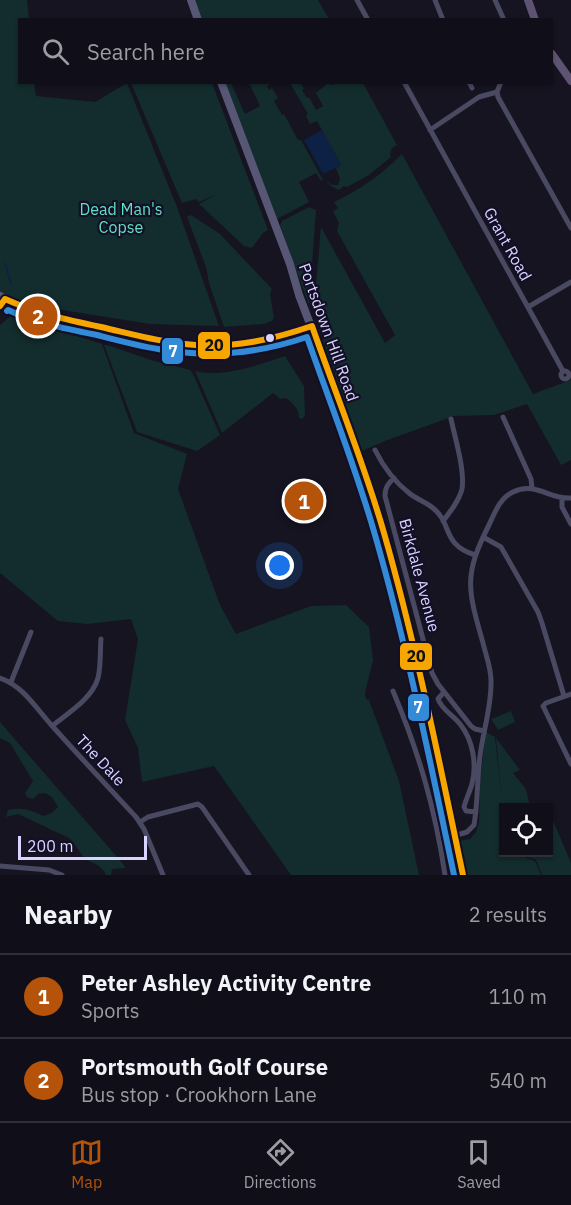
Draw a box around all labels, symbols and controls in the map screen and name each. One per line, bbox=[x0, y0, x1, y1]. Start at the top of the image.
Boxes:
search box bbox=[18, 18, 553, 84]
icon: search bbox=[39, 35, 72, 68]
text: Search here bbox=[87, 37, 205, 66]
park label: Dead Man's Copse bbox=[79, 199, 163, 237]
street label: Grant Road bbox=[480, 204, 536, 284]
street label: Portsdown Hill Road bbox=[295, 260, 363, 404]
pin: 2 bbox=[18, 294, 57, 338]
line badge: 20 bbox=[197, 331, 231, 360]
unlabelled marker bbox=[264, 332, 276, 344]
text: 20 bbox=[204, 335, 224, 355]
line badge: 7 bbox=[161, 337, 184, 365]
text: 7 bbox=[168, 341, 178, 361]
pin: 1 bbox=[284, 478, 324, 524]
street label: Birkdale Avenue bbox=[395, 516, 445, 634]
your location bbox=[265, 551, 294, 580]
line badge: 20 bbox=[399, 642, 433, 671]
text: 20 bbox=[406, 646, 426, 666]
line badge: 7 bbox=[407, 693, 430, 722]
text: 7 bbox=[413, 697, 423, 717]
street label: The Dale bbox=[72, 730, 130, 790]
map controls bbox=[499, 803, 553, 857]
button: locate bbox=[499, 803, 553, 857]
scale bar bbox=[18, 833, 147, 860]
text: 200 m bbox=[27, 836, 74, 856]
text: Nearby bbox=[24, 897, 112, 931]
text: 2 results bbox=[469, 901, 547, 928]
text: Peter Ashley Activity Centre bbox=[81, 968, 371, 997]
text: 1 bbox=[38, 983, 50, 1010]
text: 110 m bbox=[489, 983, 547, 1010]
text: Sports bbox=[81, 997, 140, 1024]
text: Portsmouth Golf Course bbox=[81, 1052, 328, 1081]
text: 2 bbox=[38, 1067, 50, 1094]
text: 540 m bbox=[489, 1067, 547, 1094]
text: Bus stop · Crookhorn Lane bbox=[81, 1081, 317, 1108]
tab: Map bbox=[70, 1136, 103, 1192]
tab: Directions bbox=[244, 1136, 317, 1192]
tab: Saved bbox=[457, 1136, 501, 1192]

